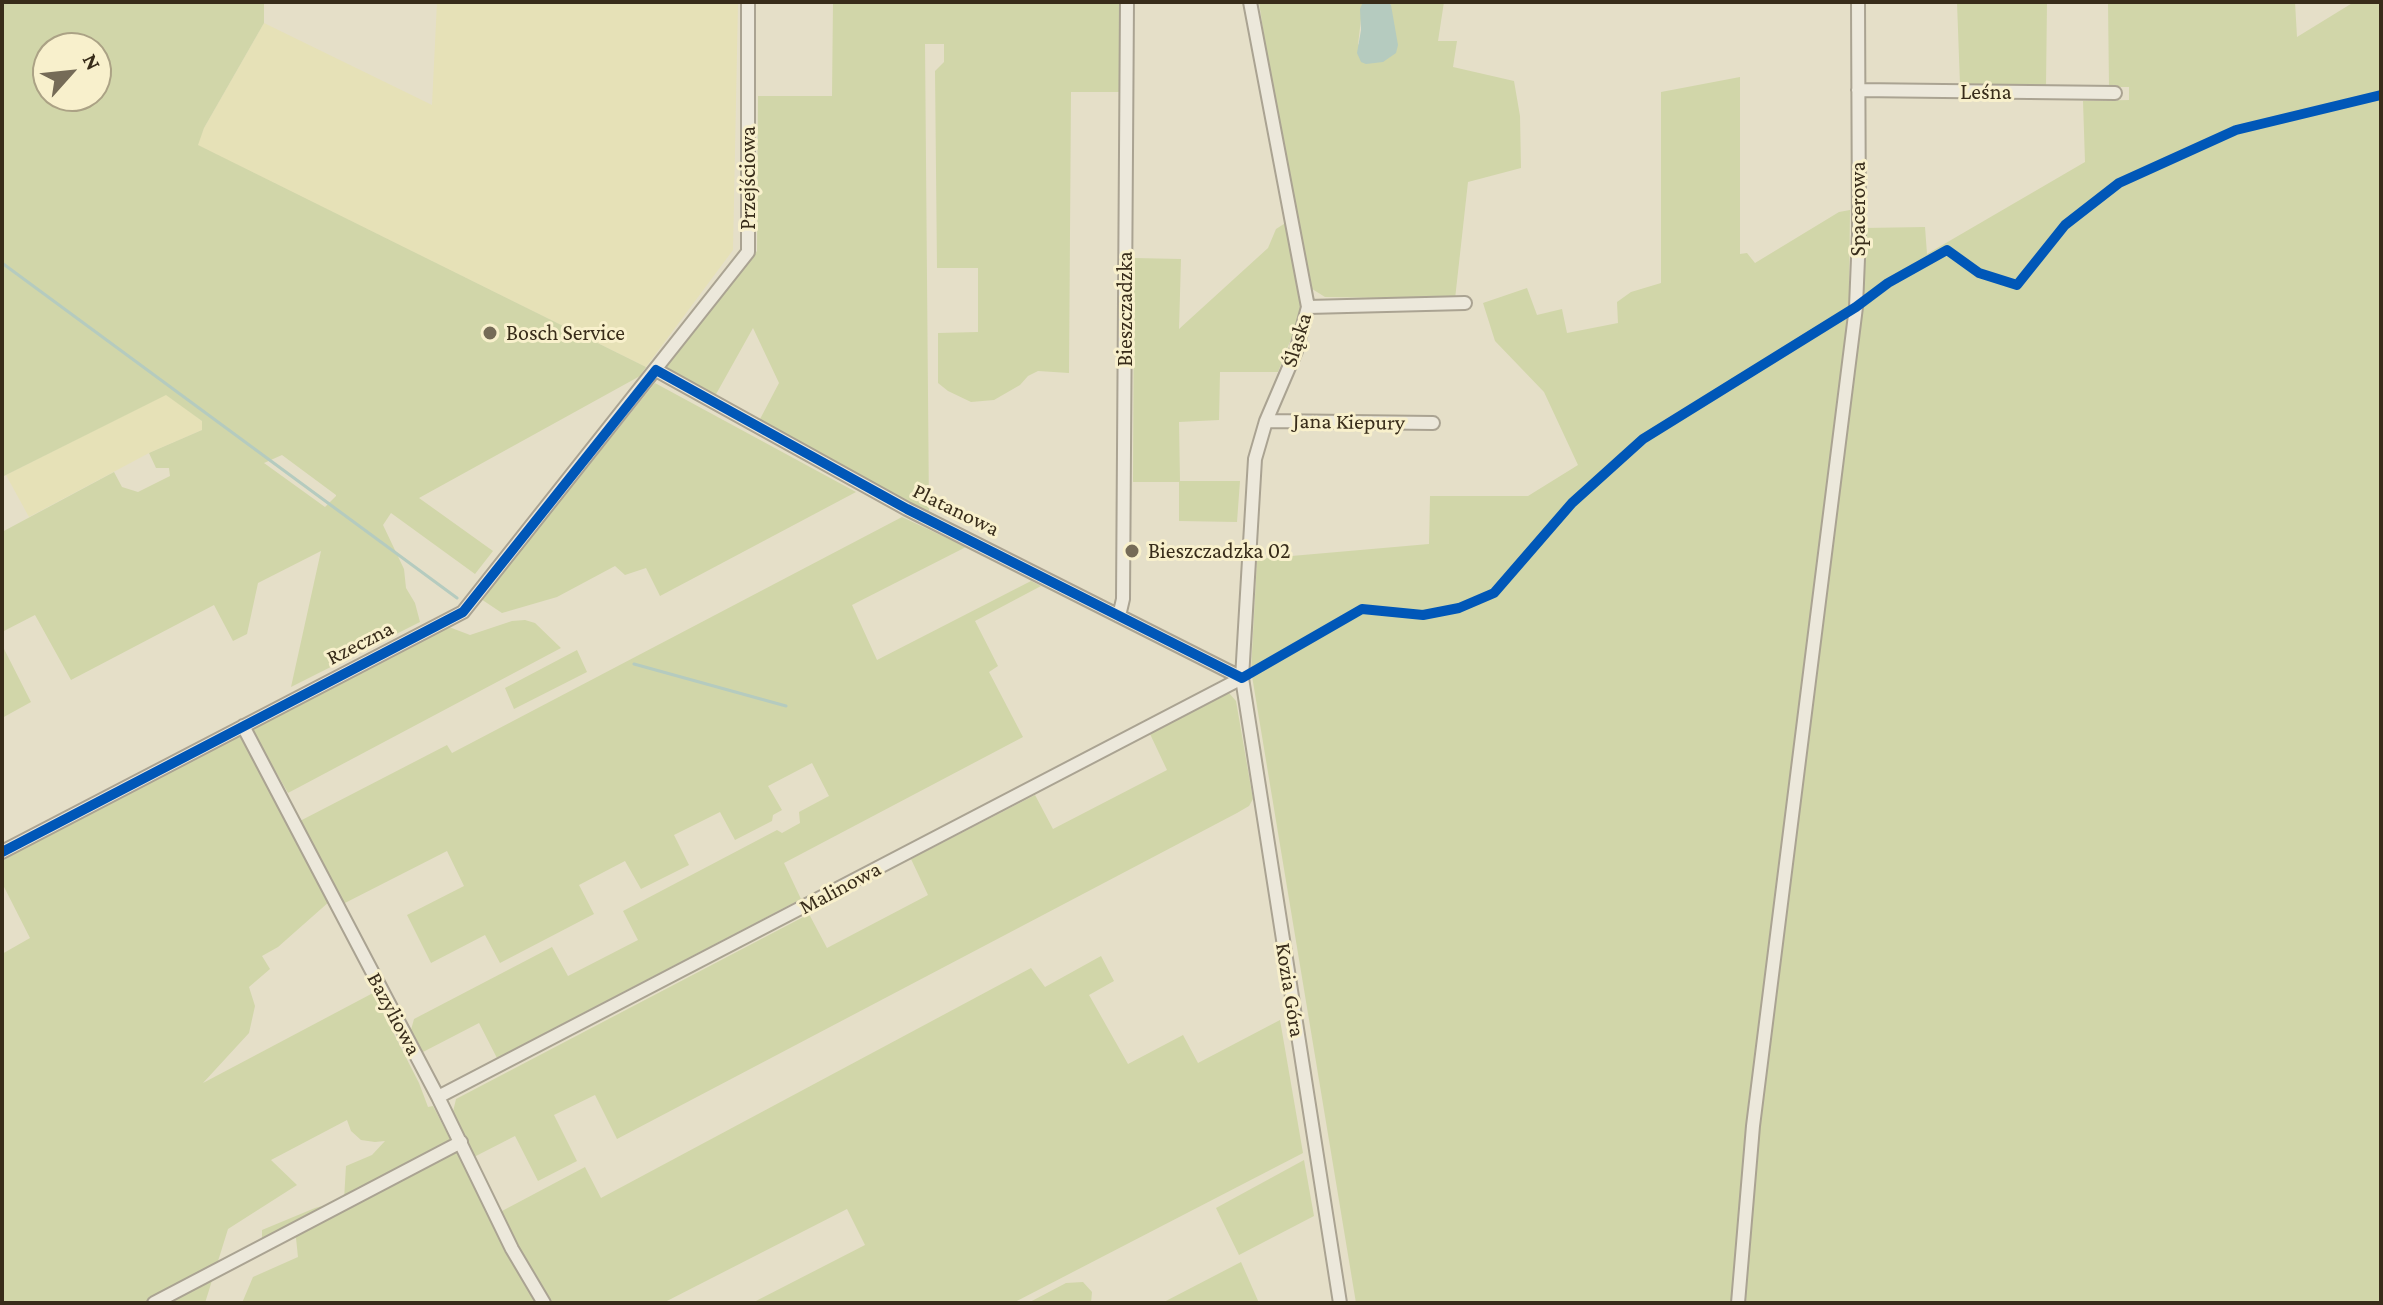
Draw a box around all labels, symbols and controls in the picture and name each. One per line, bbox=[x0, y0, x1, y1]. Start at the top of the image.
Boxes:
north arrow bbox=[32, 32, 112, 112]
text: N bbox=[78, 49, 107, 74]
street label: Leśna bbox=[1960, 79, 2012, 105]
street label: Przejściowa bbox=[735, 126, 761, 230]
street label: Spacerowa bbox=[1845, 161, 1871, 257]
street label: Bieszczadzka bbox=[1112, 251, 1138, 367]
street label: Śląska bbox=[1276, 310, 1318, 370]
place label: Bosch Service bbox=[506, 320, 625, 346]
marker: Bosch Service bbox=[481, 324, 499, 342]
street label: Jana Kiepury bbox=[1293, 408, 1405, 436]
street label: Platanowa bbox=[908, 478, 1004, 542]
place label: Bieszczadzka 02 bbox=[1148, 538, 1290, 564]
marker: Bieszczadzka 02 bbox=[1123, 542, 1141, 560]
street label: Rzeczna bbox=[322, 615, 398, 671]
street label: Malinowa bbox=[795, 855, 885, 921]
street label: Kozia Góra bbox=[1270, 941, 1310, 1039]
street label: Bazyliowa bbox=[361, 968, 427, 1060]

